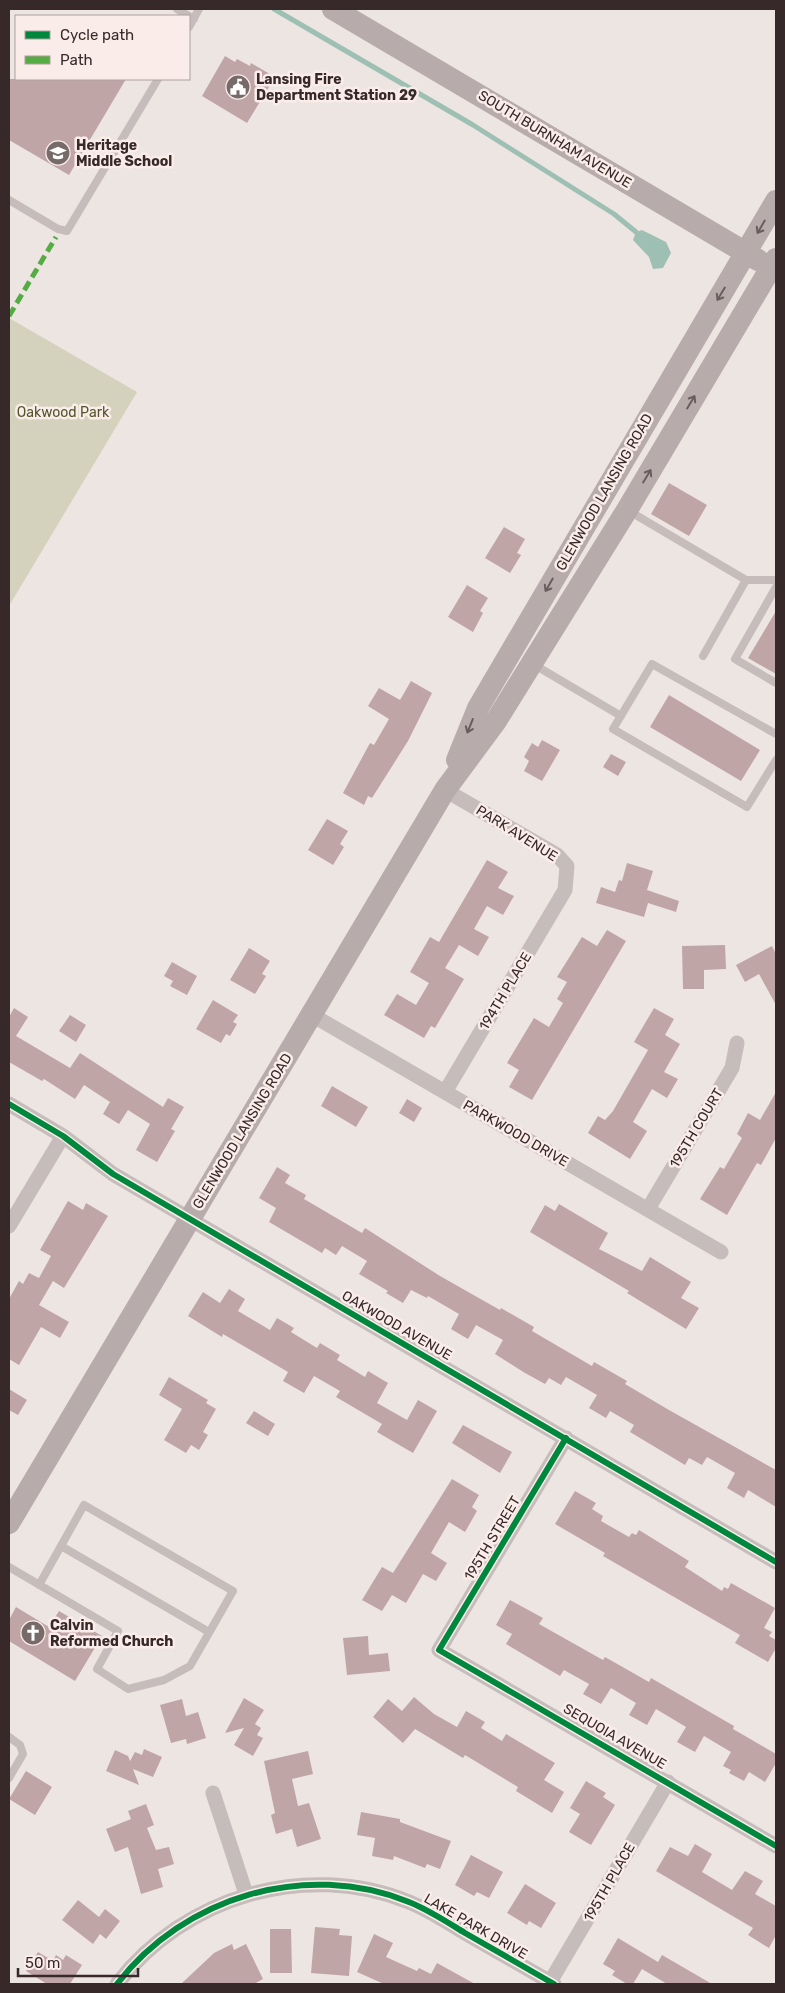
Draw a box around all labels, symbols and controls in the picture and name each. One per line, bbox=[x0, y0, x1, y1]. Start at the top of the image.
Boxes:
legend bbox=[15, 15, 190, 80]
text: Cycle path bbox=[60, 26, 134, 44]
text: Path bbox=[60, 51, 93, 69]
place label: Lansing Fire Department Station 29 bbox=[256, 71, 417, 104]
public building icon: Lansing Fire Department Station 29 bbox=[225, 74, 251, 100]
street label: SOUTH BURNHAM AVENUE bbox=[475, 87, 634, 192]
place label: Heritage Middle School bbox=[76, 137, 172, 170]
school or university icon: Heritage Middle School bbox=[45, 140, 71, 166]
one-way arrow bbox=[756, 219, 766, 233]
one-way arrow bbox=[716, 287, 726, 301]
one-way arrow bbox=[687, 395, 697, 409]
park label: Oakwood Park bbox=[17, 404, 110, 421]
street label: GLENWOOD LANSING ROAD bbox=[552, 411, 656, 574]
one-way arrow bbox=[643, 469, 653, 483]
one-way arrow bbox=[544, 577, 554, 591]
one-way arrow bbox=[465, 719, 474, 734]
street label: PARK AVENUE bbox=[473, 802, 561, 865]
street label: 194TH PLACE bbox=[476, 949, 535, 1033]
street label: GLENWOOD LANSING ROAD bbox=[189, 1050, 296, 1212]
street label: 195TH COURT bbox=[666, 1085, 727, 1171]
street label: PARKWOOD DRIVE bbox=[460, 1096, 571, 1170]
street label: OAKWOOD AVENUE bbox=[339, 1287, 455, 1364]
street label: 195TH STREET bbox=[461, 1493, 524, 1583]
place label: Calvin Reformed Church bbox=[50, 1617, 173, 1650]
church icon: Calvin Reformed Church bbox=[20, 1620, 46, 1646]
street label: SEQUOIA AVENUE bbox=[560, 1700, 669, 1773]
street label: 195TH PLACE bbox=[580, 1840, 639, 1925]
street label: LAKE PARK DRIVE bbox=[421, 1890, 530, 1963]
scale bar bbox=[18, 1946, 138, 1978]
text: 50 m bbox=[25, 1954, 60, 1972]

